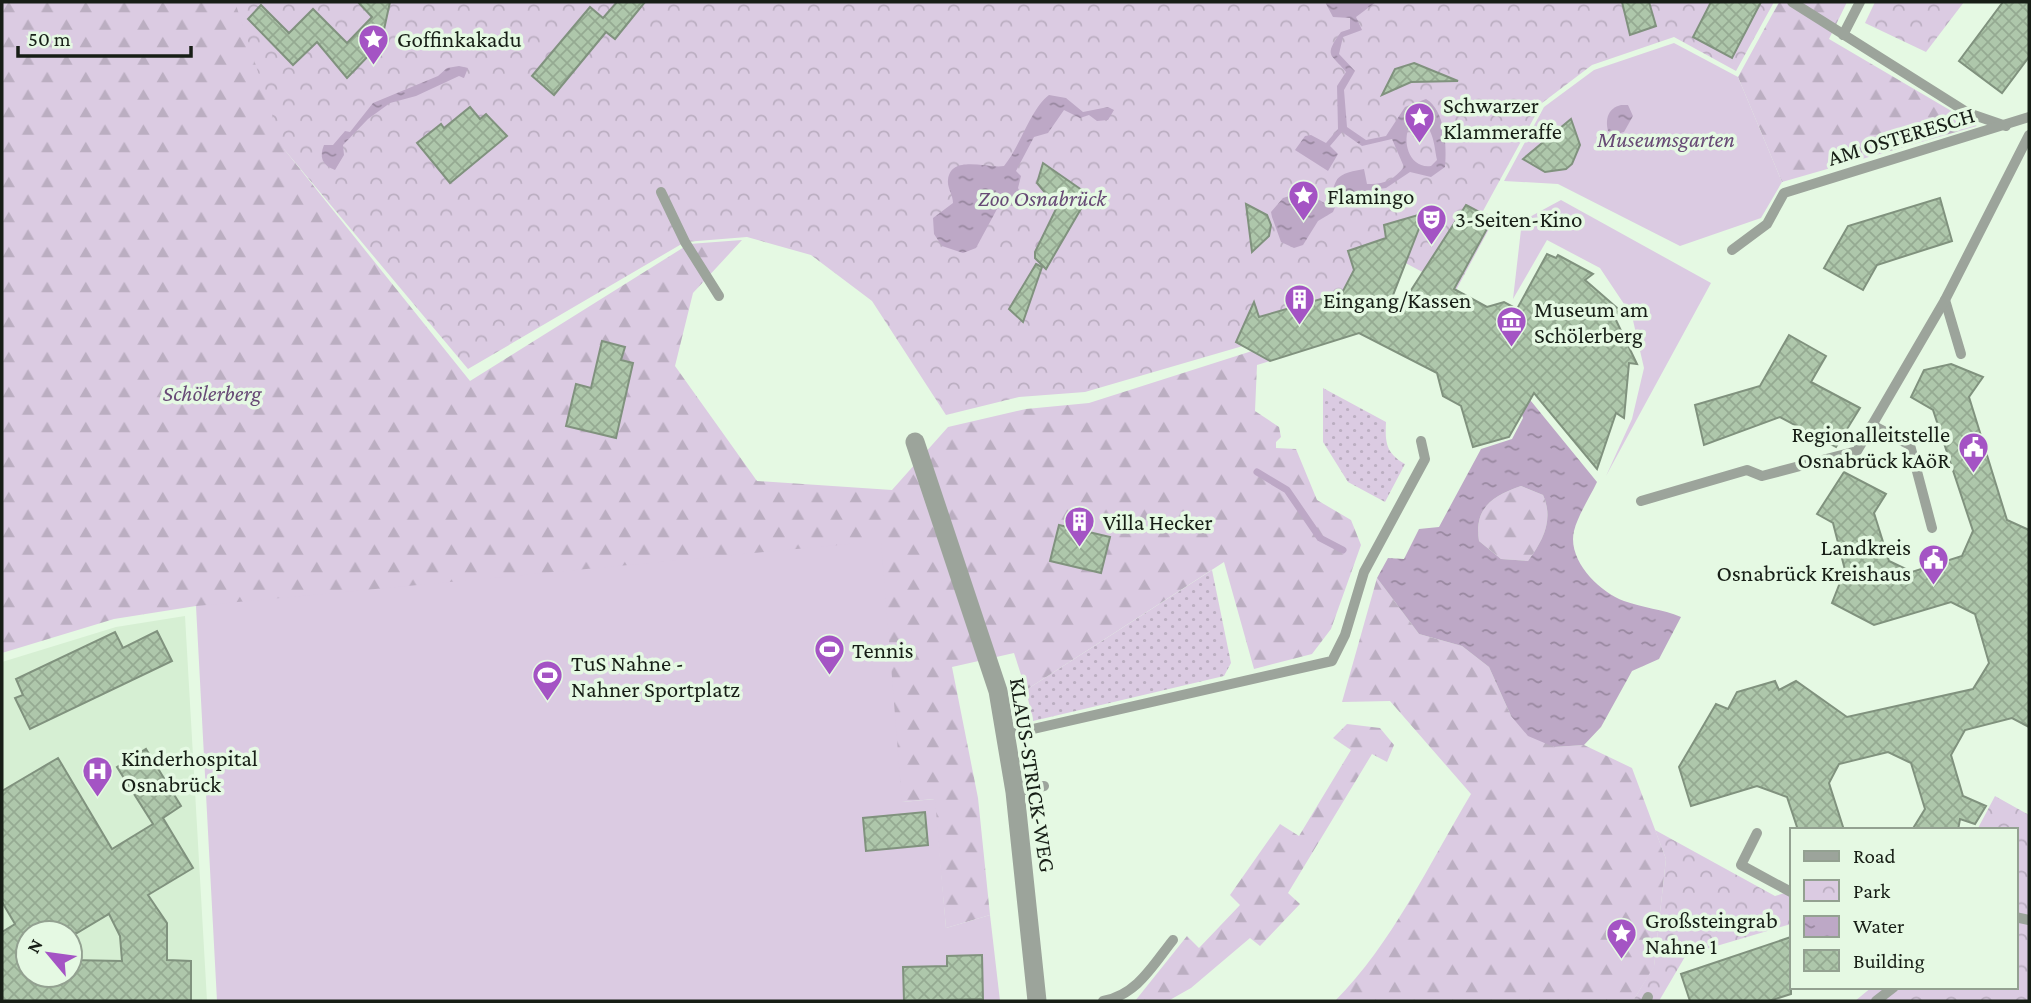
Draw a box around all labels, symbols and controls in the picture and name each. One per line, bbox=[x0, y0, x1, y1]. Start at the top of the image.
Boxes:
scale bar bbox=[18, 14, 191, 58]
place icon: Goffinkakadu bbox=[357, 22, 391, 66]
place label: Goffinkakadu bbox=[397, 26, 522, 52]
text: 50 m bbox=[28, 27, 71, 51]
place label: Schwarzer Klammeraffe bbox=[1443, 92, 1562, 144]
place icon: Schwarzer Klammeraffe bbox=[1403, 101, 1437, 145]
street label: AM OSTERESCH bbox=[1824, 101, 1978, 171]
park label: Museumsgarten bbox=[1596, 126, 1735, 152]
place icon: Flamingo bbox=[1287, 179, 1321, 223]
place label: Flamingo bbox=[1327, 183, 1414, 209]
park label: Zoo Osnabrück bbox=[978, 185, 1107, 211]
theatre icon: 3-Seiten-Kino bbox=[1415, 202, 1449, 246]
place label: 3-Seiten-Kino bbox=[1455, 206, 1582, 232]
building icon: Eingang/Kassen bbox=[1283, 283, 1317, 327]
place label: Eingang/Kassen bbox=[1323, 287, 1471, 313]
place label: Museum am Schölerberg bbox=[1534, 296, 1649, 348]
museum icon: Museum am Schölerberg bbox=[1494, 305, 1528, 349]
park label: Schölerberg bbox=[163, 380, 262, 406]
place label: Regionalleitstelle Osnabrück kAöR bbox=[1791, 421, 1950, 473]
public building icon: Regionalleitstelle Osnabrück kAöR bbox=[1956, 430, 1990, 474]
building icon: Villa Hecker bbox=[1063, 505, 1097, 549]
place label: Villa Hecker bbox=[1103, 509, 1213, 535]
place label: Landkreis Osnabrück Kreishaus bbox=[1716, 534, 1911, 586]
public building icon: Landkreis Osnabrück Kreishaus bbox=[1917, 543, 1951, 587]
sports icon: Tennis bbox=[812, 633, 846, 677]
place label: Tennis bbox=[852, 637, 913, 663]
place label: TuS Nahne - Nahner Sportplatz bbox=[571, 650, 740, 702]
sports icon: TuS Nahne - Nahner Sportplatz bbox=[531, 659, 565, 703]
street label: KLAUS-STRICK-WEG bbox=[1005, 676, 1061, 874]
place label: Kinderhospital Osnabrück bbox=[121, 745, 258, 797]
hospital icon: Kinderhospital Osnabrück bbox=[81, 754, 115, 798]
legend bbox=[1790, 828, 2017, 989]
text: Road bbox=[1853, 844, 1896, 868]
text: Park bbox=[1853, 879, 1890, 903]
place label: Großsteingrab Nahne 1 bbox=[1645, 907, 1778, 959]
text: Water bbox=[1853, 914, 1905, 938]
place icon: Großsteingrab Nahne 1 bbox=[1605, 916, 1639, 960]
north arrow bbox=[14, 919, 84, 989]
text: N bbox=[22, 935, 47, 957]
text: Building bbox=[1853, 949, 1925, 973]

